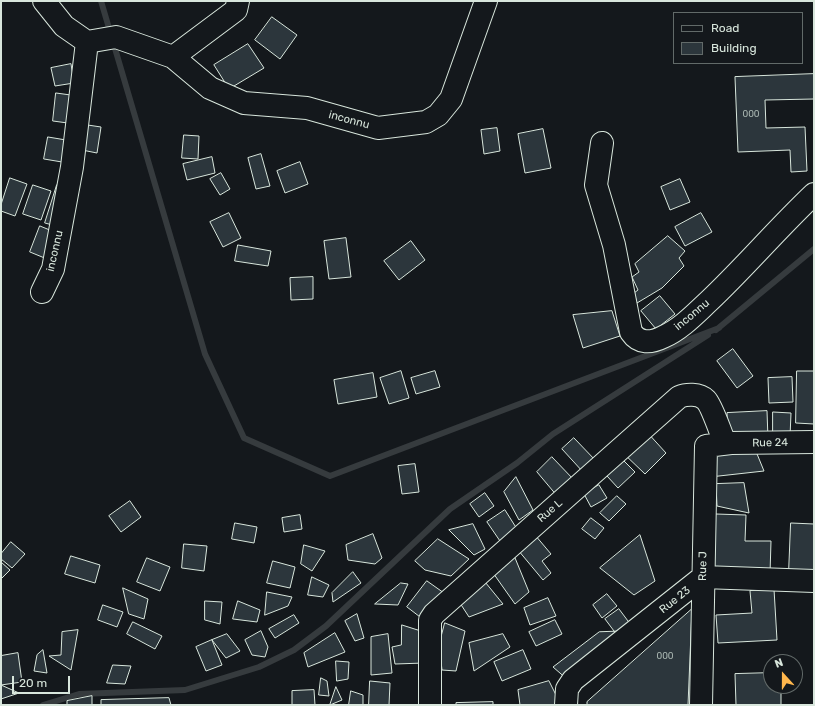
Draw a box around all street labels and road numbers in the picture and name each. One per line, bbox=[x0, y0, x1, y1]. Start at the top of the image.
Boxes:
street label: inconnu bbox=[327, 108, 371, 132]
street label: inconnu bbox=[44, 229, 66, 273]
street label: inconnu bbox=[672, 297, 712, 333]
street label: Rue 24 bbox=[752, 436, 788, 450]
street label: Rue L bbox=[535, 497, 565, 525]
street label: Rue J bbox=[696, 551, 710, 581]
street label: Rue 23 bbox=[657, 584, 693, 616]

